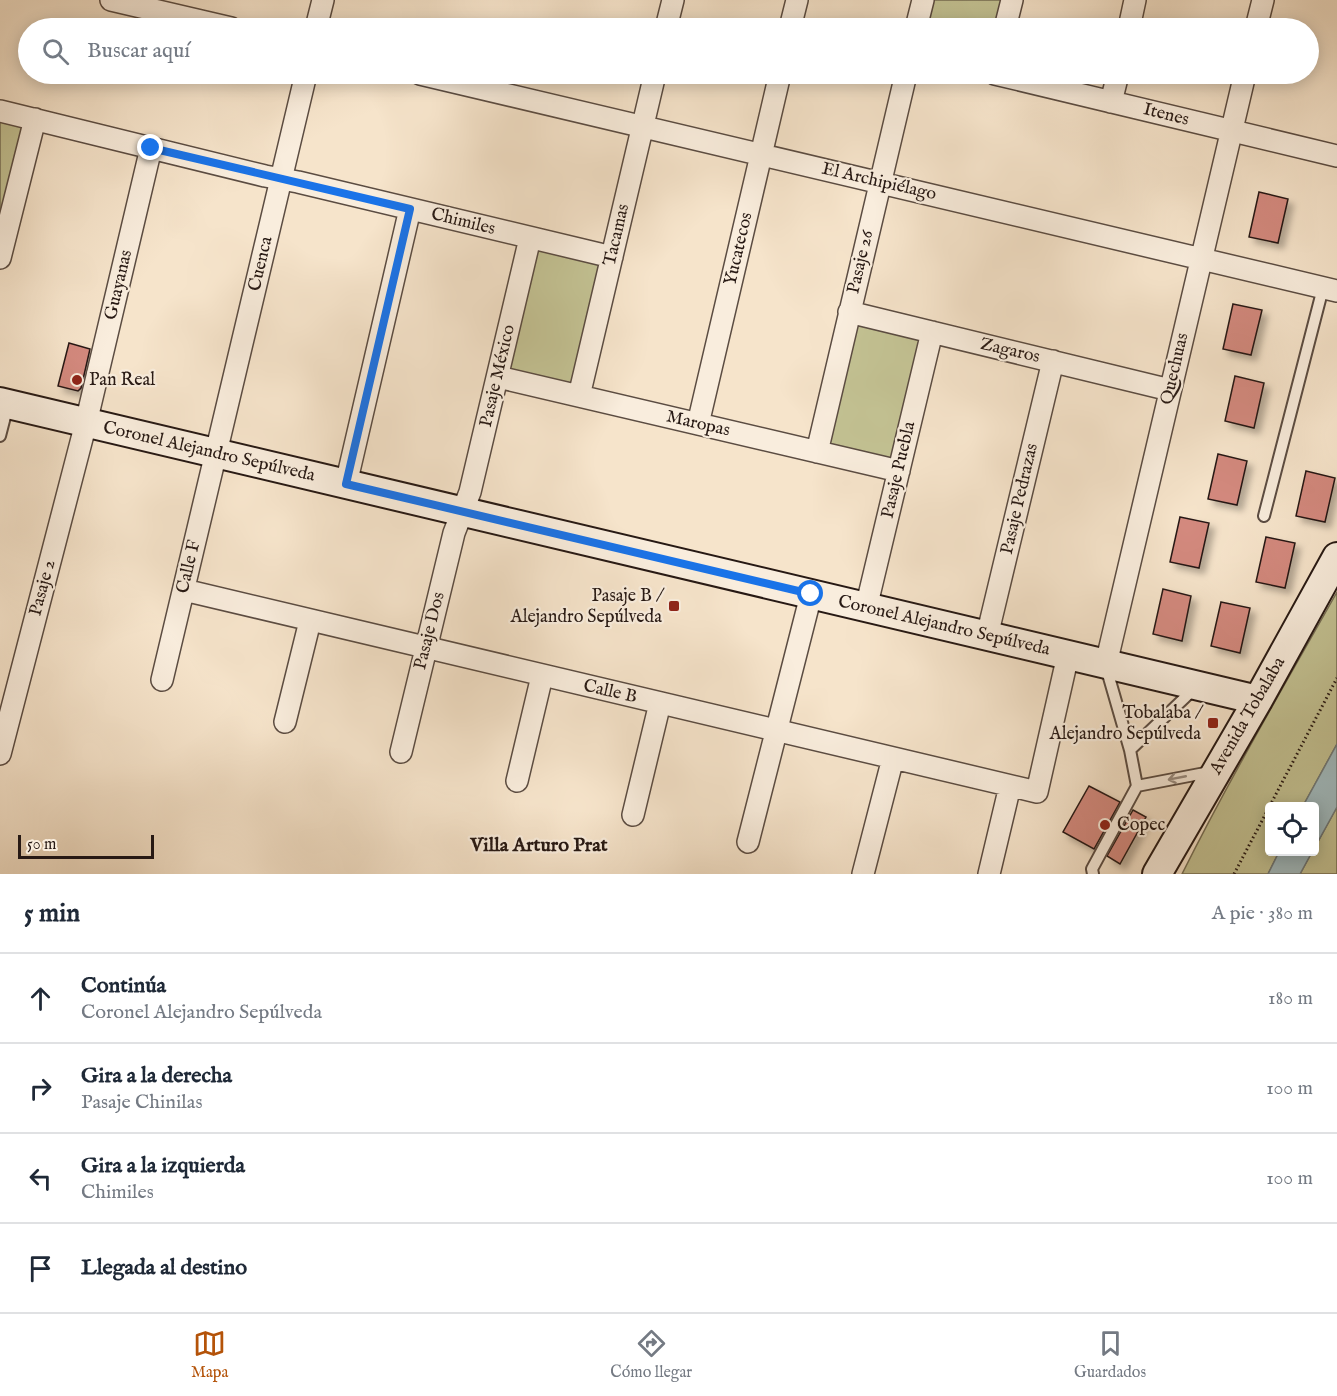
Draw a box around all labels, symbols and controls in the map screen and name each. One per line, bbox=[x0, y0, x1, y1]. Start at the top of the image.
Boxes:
search box bbox=[18, 18, 1319, 84]
icon: search bbox=[39, 35, 72, 68]
text: Buscar aquí bbox=[87, 37, 190, 65]
street label: Itenes bbox=[1141, 98, 1191, 132]
route end bbox=[137, 134, 163, 160]
street label: El Archipiélago bbox=[819, 158, 939, 206]
street label: Tacamas bbox=[599, 202, 635, 268]
street label: Chimiles bbox=[428, 203, 498, 241]
street label: Yucatecos bbox=[719, 210, 759, 288]
street label: Pasaje 26 bbox=[843, 228, 880, 296]
street label: Cuenca bbox=[244, 234, 279, 294]
street label: Guayanas bbox=[100, 248, 138, 322]
street label: Pasaje México bbox=[475, 322, 521, 430]
street label: Quechuas bbox=[1156, 331, 1194, 407]
street label: Zagaros bbox=[978, 333, 1042, 369]
place label: Pan Real bbox=[89, 369, 155, 392]
marker: Pan Real bbox=[70, 373, 84, 387]
street label: Maropas bbox=[664, 405, 732, 443]
street label: Coronel Alejandro Sepúlveda bbox=[101, 416, 317, 488]
street label: Pasaje Puebla bbox=[877, 419, 921, 521]
street label: Pasaje Pedrazas bbox=[996, 441, 1044, 557]
street label: Calle F bbox=[172, 538, 206, 596]
street label: Pasaje 2 bbox=[25, 557, 61, 619]
route start bbox=[797, 580, 823, 606]
place label: Pasaje B / Alejandro Sepúlveda bbox=[510, 585, 665, 629]
street label: Pasaje Dos bbox=[409, 590, 451, 672]
street label: Coronel Alejandro Sepúlveda bbox=[836, 590, 1052, 662]
marker: Pasaje B / Alejandro Sepúlveda bbox=[667, 599, 681, 613]
street label: Avenida Tobalaba bbox=[1204, 653, 1291, 780]
street label: Calle B bbox=[581, 675, 639, 709]
place label: Tobalaba / Alejandro Sepúlveda bbox=[1049, 702, 1204, 746]
marker: Tobalaba / Alejandro Sepúlveda bbox=[1206, 716, 1220, 730]
one-way arrow bbox=[1167, 773, 1187, 784]
map controls bbox=[1265, 802, 1319, 856]
button: locate bbox=[1265, 802, 1319, 856]
place label: Copec bbox=[1117, 814, 1166, 837]
marker: Copec bbox=[1098, 818, 1112, 832]
scale bar bbox=[18, 832, 154, 860]
district label: Villa Arturo Prat bbox=[469, 833, 608, 858]
text: 50 m bbox=[27, 835, 56, 855]
text: 5 min bbox=[24, 897, 80, 930]
text: A pie · 380 m bbox=[1212, 901, 1313, 926]
text: Continúa bbox=[81, 972, 166, 1000]
icon: ahead bbox=[24, 982, 57, 1015]
text: 180 m bbox=[1268, 986, 1313, 1011]
text: Coronel Alejandro Sepúlveda bbox=[81, 1000, 322, 1025]
text: Gira a la derecha bbox=[81, 1062, 232, 1090]
icon: right bbox=[24, 1072, 57, 1105]
text: 100 m bbox=[1266, 1076, 1313, 1101]
text: Pasaje Chinilas bbox=[81, 1090, 203, 1115]
text: Gira a la izquierda bbox=[81, 1152, 245, 1180]
icon: left bbox=[24, 1162, 57, 1195]
text: 100 m bbox=[1266, 1166, 1313, 1191]
text: Chimiles bbox=[81, 1180, 154, 1205]
icon: arrive bbox=[24, 1252, 57, 1285]
text: Llegada al destino bbox=[81, 1254, 247, 1282]
tab: Mapa bbox=[191, 1327, 228, 1383]
tab: Cómo llegar bbox=[610, 1327, 692, 1383]
tab: Guardados bbox=[1074, 1327, 1146, 1383]

